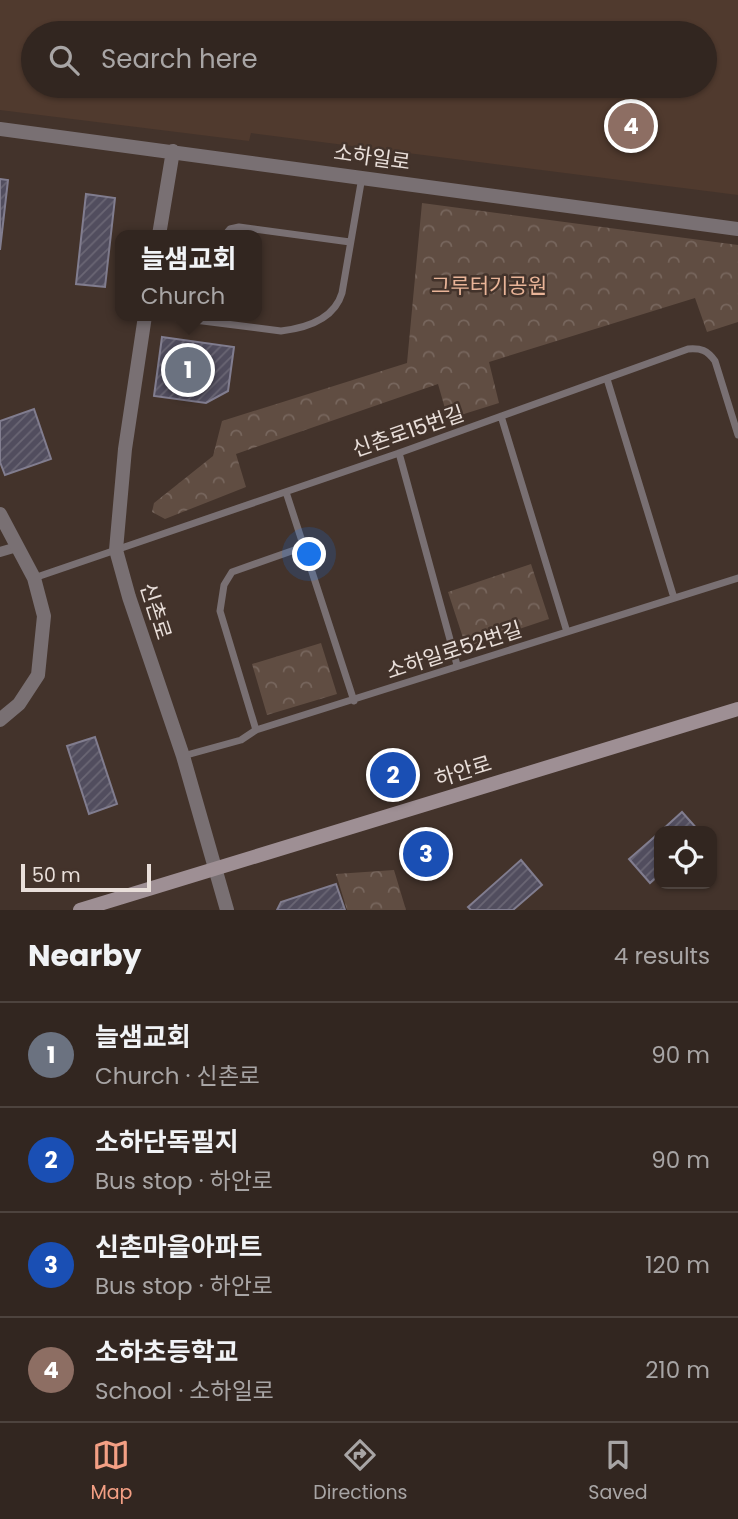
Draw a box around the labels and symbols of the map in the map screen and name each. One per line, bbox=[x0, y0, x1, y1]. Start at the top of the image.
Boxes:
pin: 4 bbox=[608, 100, 654, 152]
street label: 소하일로 bbox=[332, 137, 412, 177]
park label: 그루터기공원 bbox=[431, 271, 547, 300]
pin: 1 bbox=[165, 344, 211, 396]
street label: 신촌로15번길 bbox=[348, 398, 468, 464]
your location bbox=[292, 537, 326, 571]
street label: 신촌로 bbox=[133, 579, 179, 643]
street label: 소하일로52번길 bbox=[382, 614, 526, 686]
pin: 2 bbox=[370, 749, 416, 801]
street label: 하안로 bbox=[431, 749, 495, 793]
pin: 3 bbox=[403, 828, 449, 880]
scale bar bbox=[21, 861, 150, 893]

